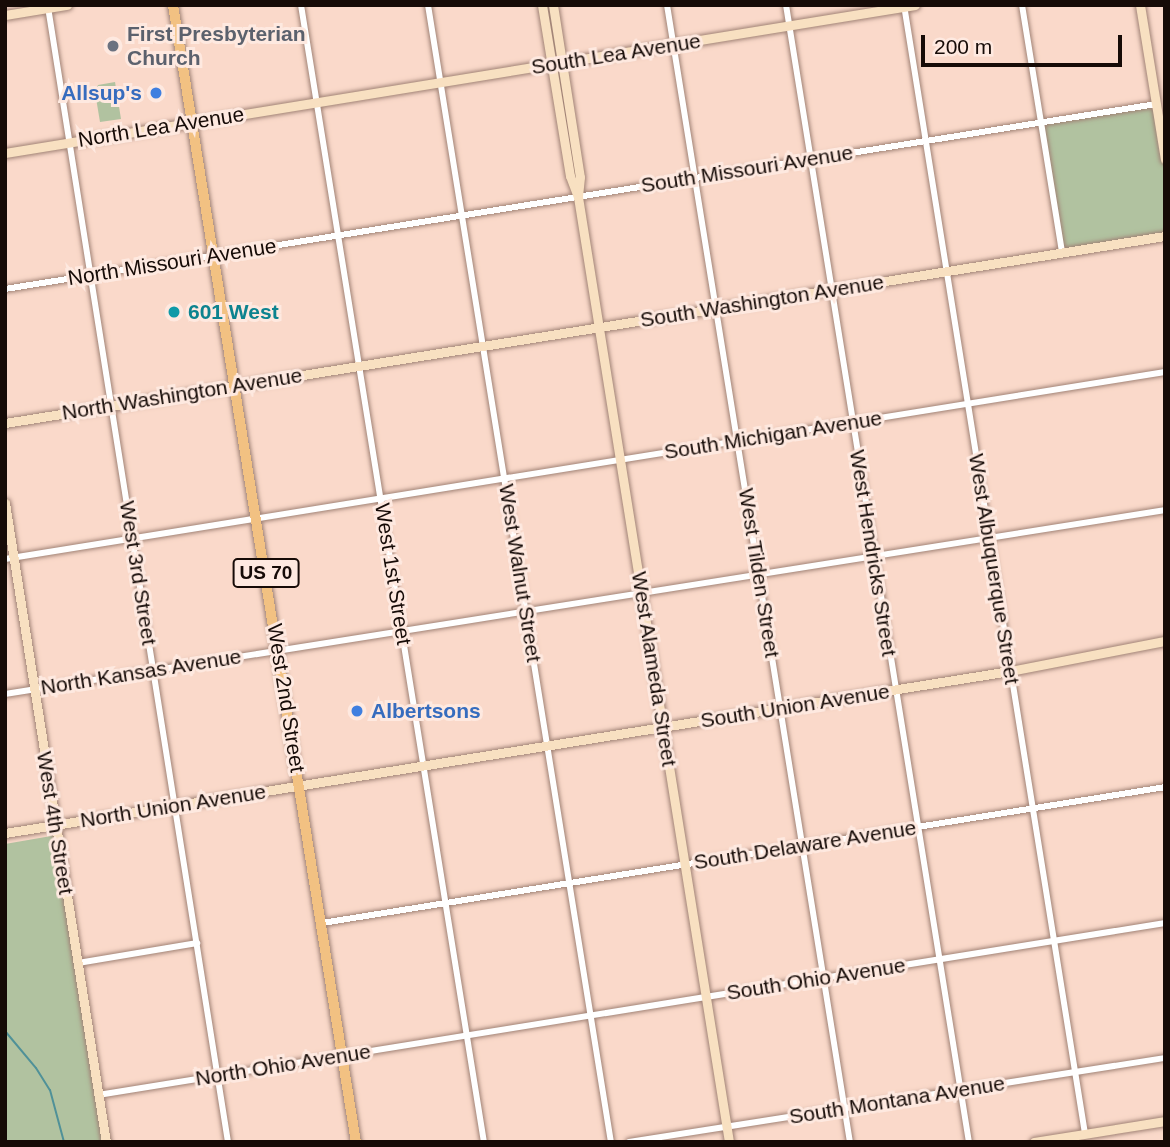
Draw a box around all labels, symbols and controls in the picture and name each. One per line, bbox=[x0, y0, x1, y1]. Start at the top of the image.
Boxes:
place label: First Presbyterian Church bbox=[127, 21, 306, 71]
scale bar bbox=[925, 21, 1126, 65]
street label: South Lea Avenue bbox=[529, 28, 703, 80]
text: 200 m bbox=[934, 35, 992, 58]
marker: First Presbyterian Church bbox=[105, 38, 121, 54]
place label: Allsup's bbox=[61, 80, 142, 106]
marker: Allsup's bbox=[148, 85, 164, 101]
street label: North Lea Avenue bbox=[76, 101, 246, 153]
street label: South Missouri Avenue bbox=[639, 140, 855, 198]
street label: North Missouri Avenue bbox=[65, 233, 279, 291]
street label: South Washington Avenue bbox=[638, 269, 886, 333]
place label: 601 West bbox=[188, 299, 279, 325]
marker: 601 West bbox=[166, 304, 182, 320]
street label: North Washington Avenue bbox=[60, 362, 304, 426]
street label: South Michigan Avenue bbox=[662, 405, 884, 465]
street label: West Hendricks Street bbox=[844, 448, 902, 658]
street label: West Albuquerque Street bbox=[963, 451, 1025, 687]
street label: West Walnut Street bbox=[493, 482, 547, 664]
street label: West Tilden Street bbox=[733, 486, 785, 660]
street label: West 3rd Street bbox=[114, 499, 162, 647]
street label: West 1st Street bbox=[369, 501, 417, 647]
road number: US 70 bbox=[231, 558, 301, 588]
street label: West Alameda Street bbox=[626, 569, 682, 769]
street label: West 2nd Street bbox=[262, 622, 310, 774]
street label: North Kansas Avenue bbox=[38, 644, 244, 700]
street label: South Union Avenue bbox=[698, 679, 892, 733]
place label: Albertsons bbox=[371, 698, 481, 724]
marker: Albertsons bbox=[349, 703, 365, 719]
street label: West 4th Street bbox=[31, 750, 79, 896]
street label: North Union Avenue bbox=[78, 779, 268, 833]
street label: South Delaware Avenue bbox=[691, 815, 919, 875]
street label: South Ohio Avenue bbox=[724, 952, 908, 1006]
street label: North Ohio Avenue bbox=[193, 1039, 373, 1091]
street label: South Montana Avenue bbox=[787, 1070, 1007, 1130]

